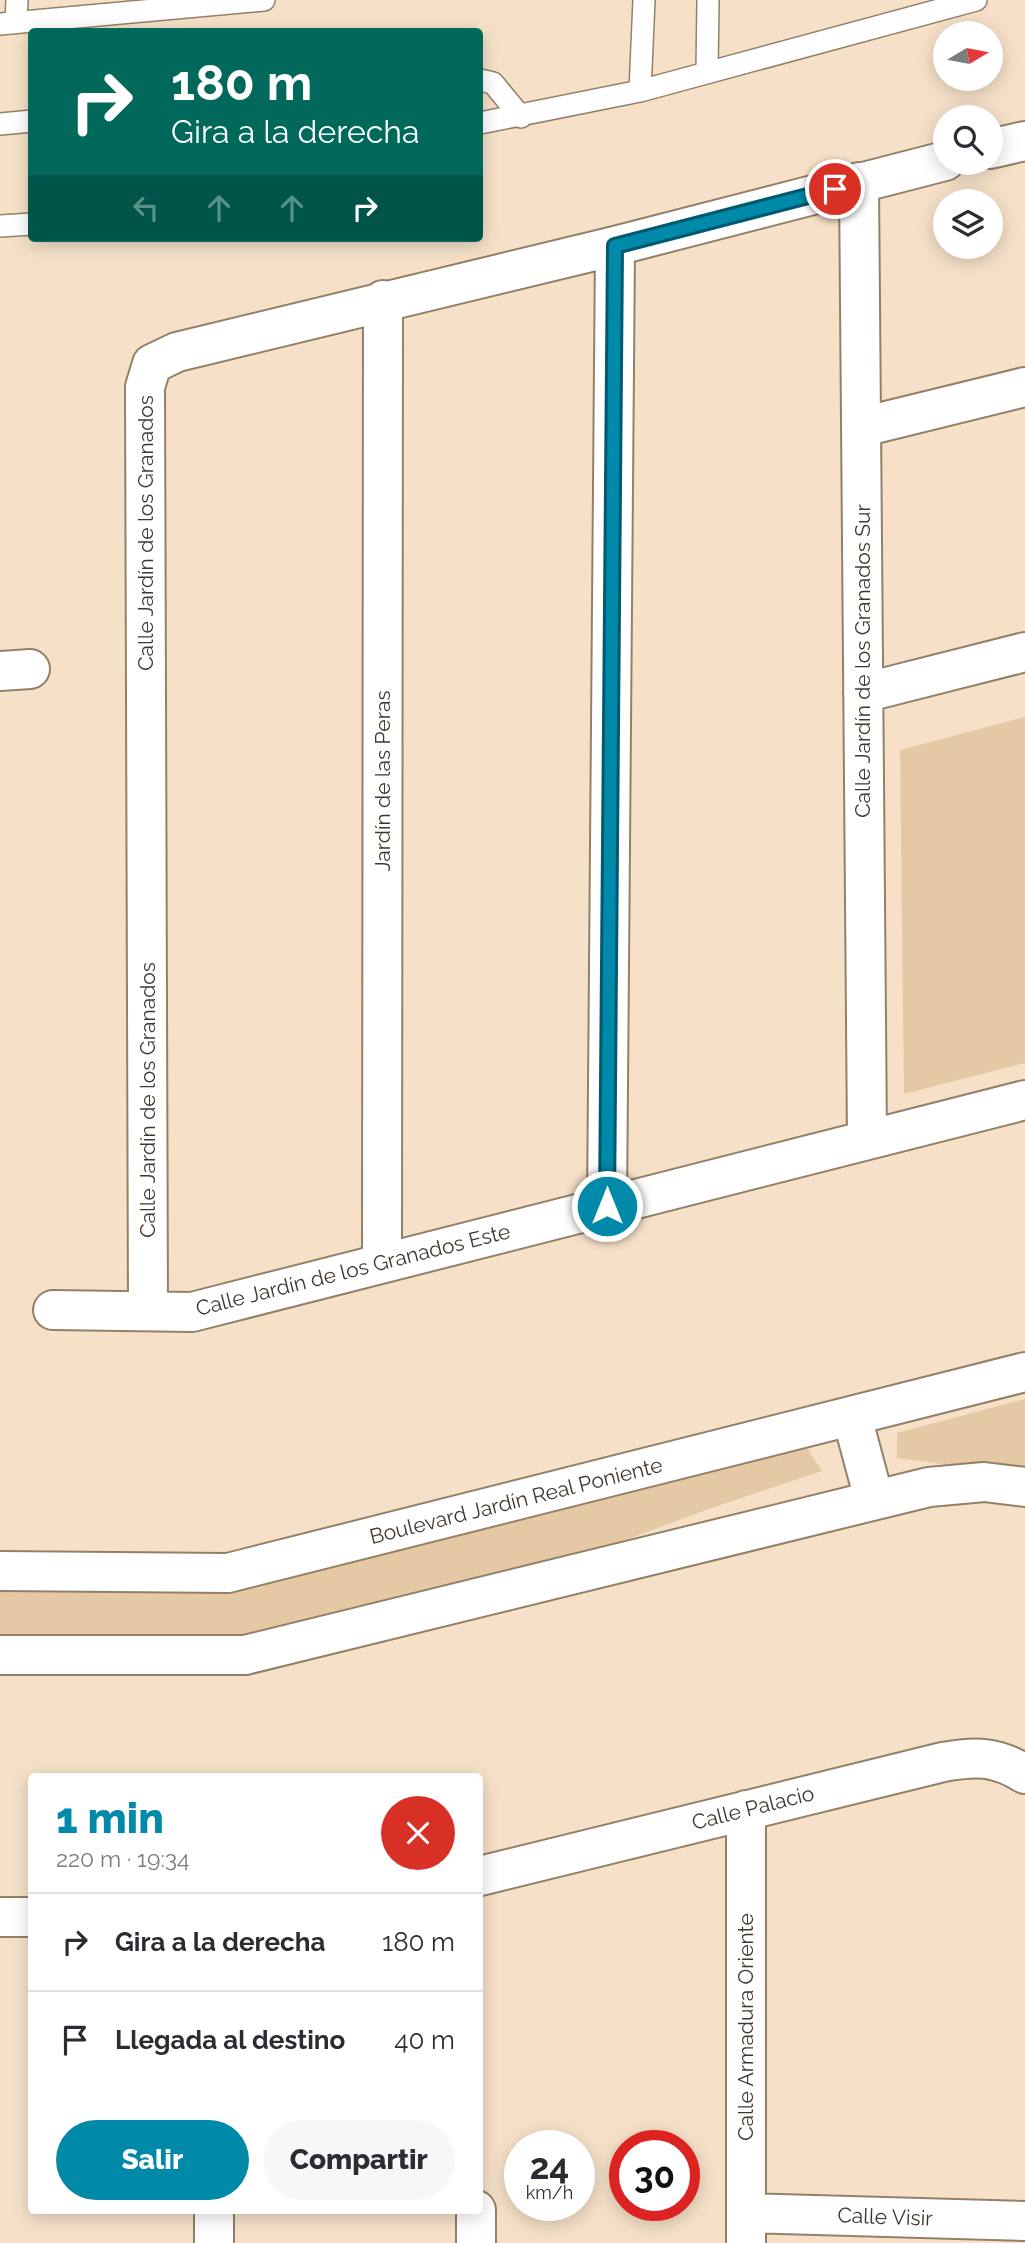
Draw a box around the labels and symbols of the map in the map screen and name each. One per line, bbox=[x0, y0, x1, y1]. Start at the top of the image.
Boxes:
north arrow bbox=[933, 21, 1003, 91]
pin bbox=[805, 159, 865, 219]
street label: Calle Jardín de los Granados bbox=[133, 395, 158, 671]
street label: Calle Jardín de los Granados Sur bbox=[850, 504, 875, 818]
street label: Jardín de las Peras bbox=[370, 690, 395, 872]
street label: Calle Jardín de los Granados bbox=[135, 962, 160, 1238]
position arrow bbox=[570, 1169, 644, 1243]
street label: Calle Jardín de los Granados Este bbox=[193, 1218, 513, 1321]
street label: Boulevard Jardín Real Poniente bbox=[367, 1452, 665, 1549]
street label: Calle Palacio bbox=[689, 1780, 817, 1835]
street label: Calle Armadura Oriente bbox=[733, 1913, 758, 2141]
speed limit sign: 30 bbox=[609, 2130, 700, 2221]
street label: Calle Visir bbox=[837, 2202, 934, 2231]

